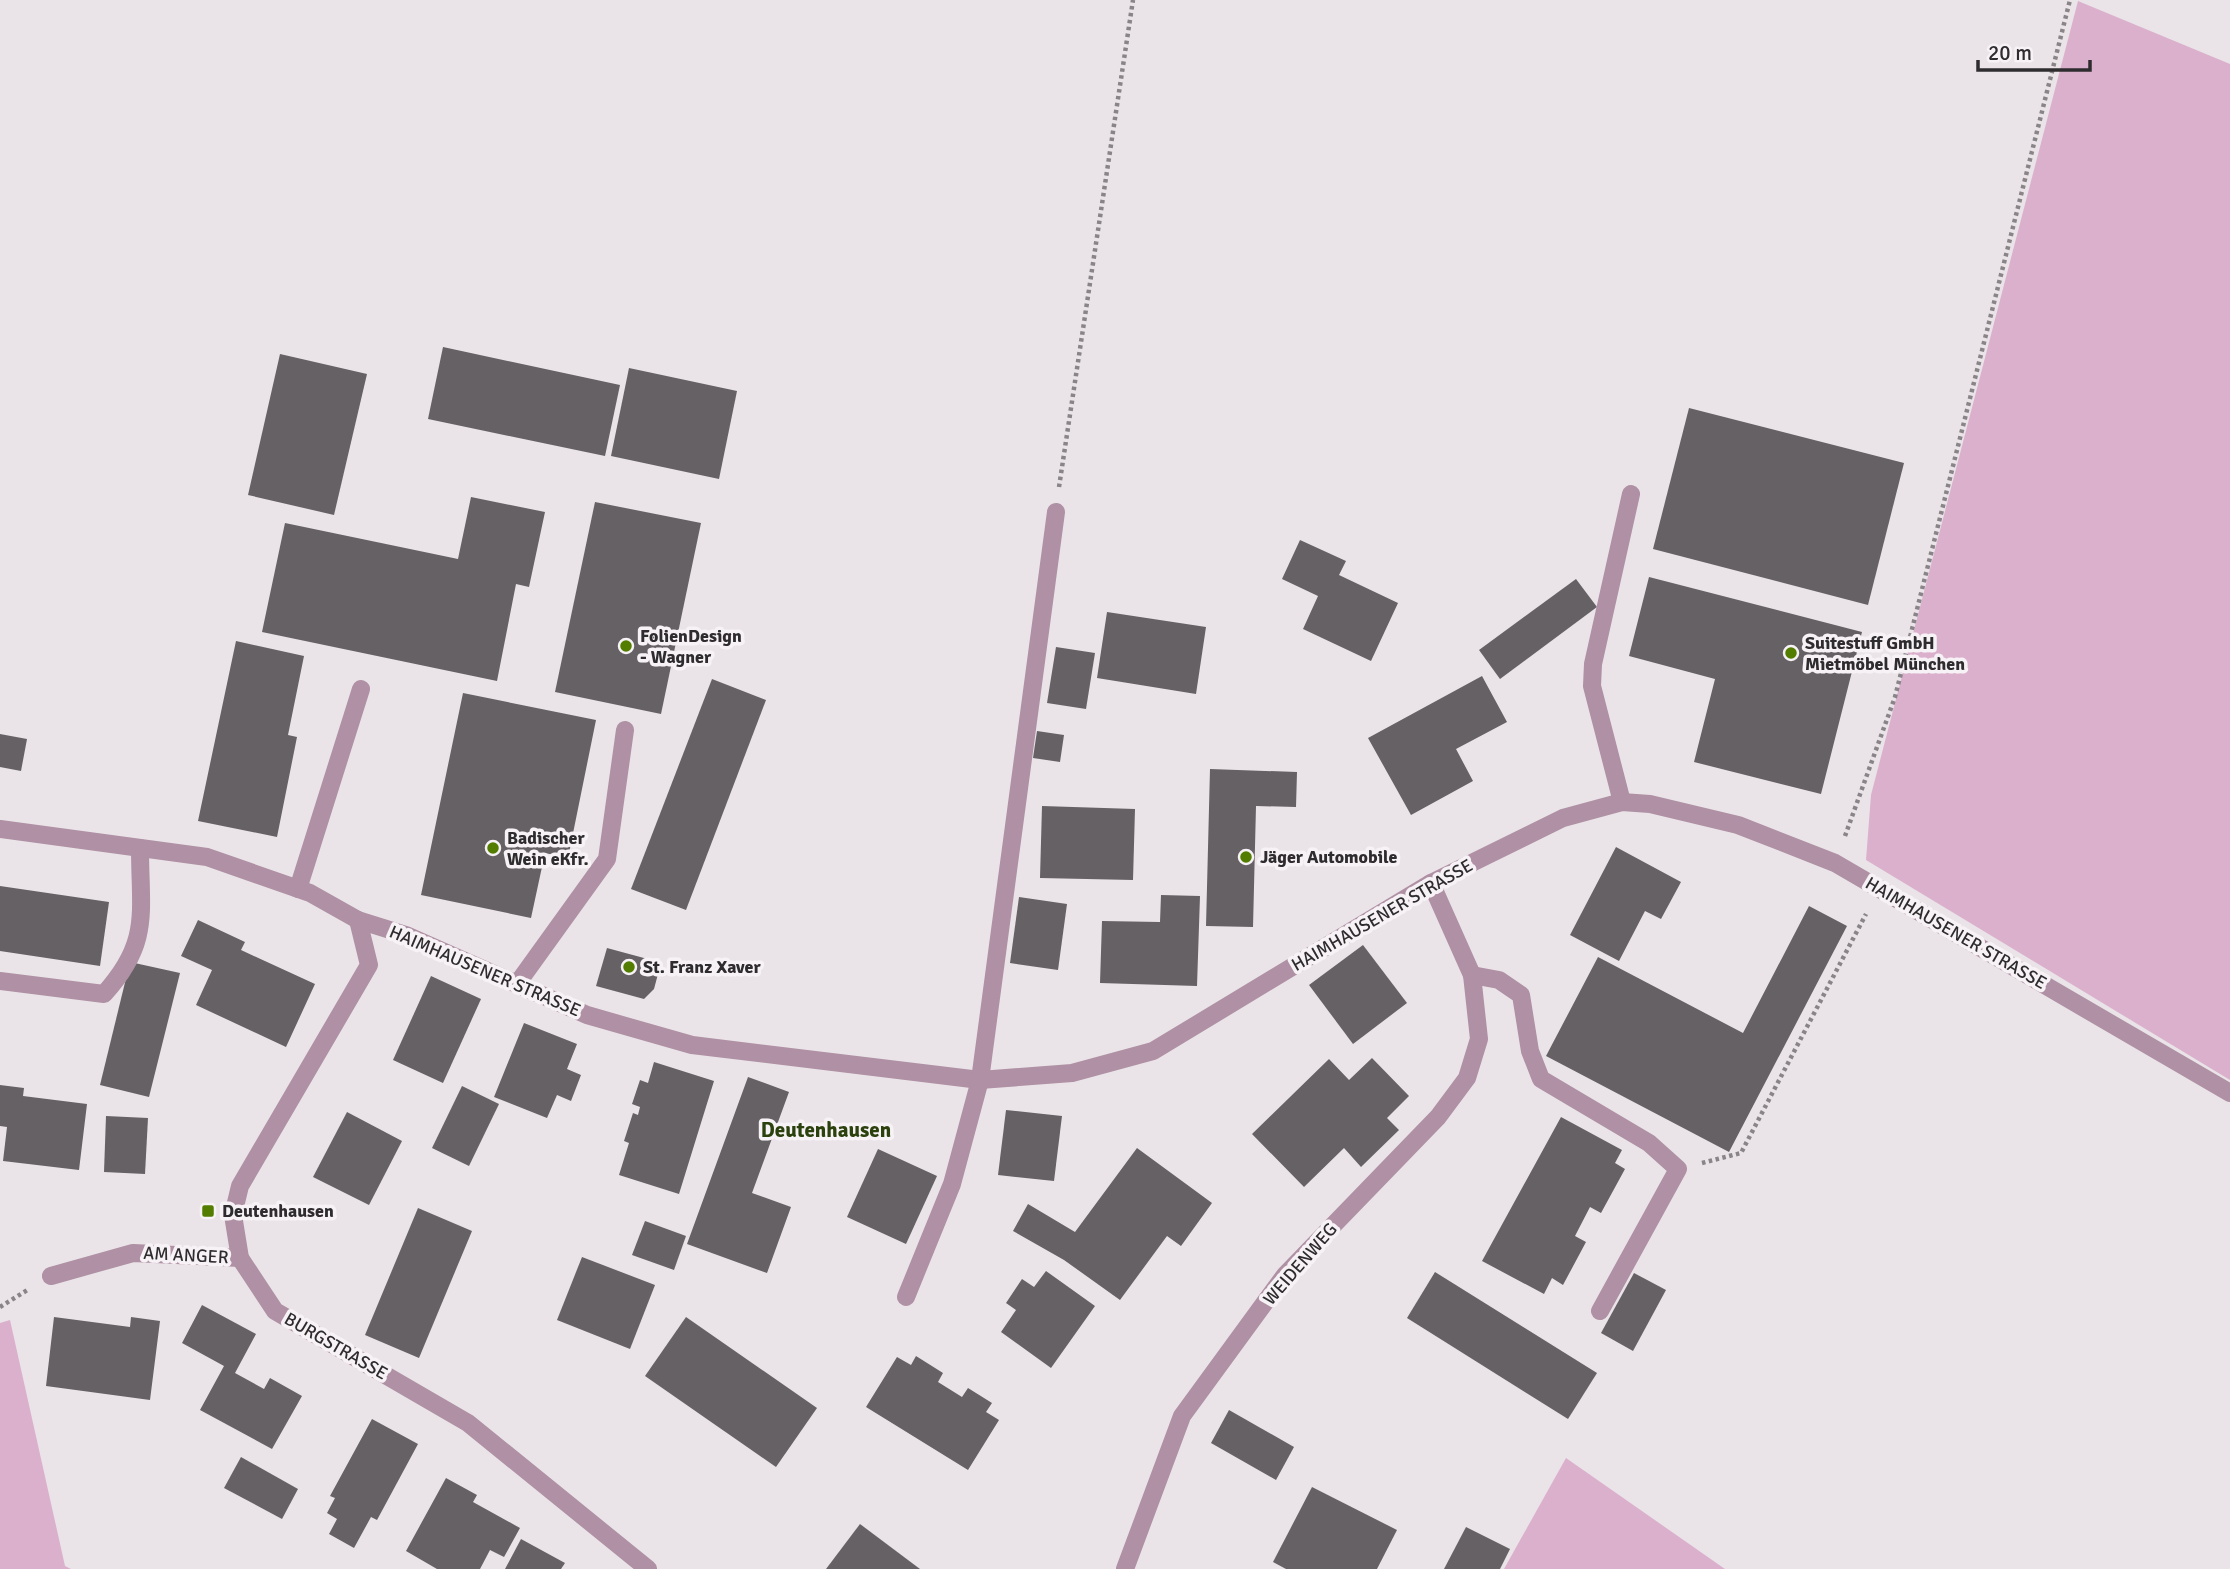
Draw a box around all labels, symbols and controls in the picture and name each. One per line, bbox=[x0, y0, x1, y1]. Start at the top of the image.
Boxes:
scale bar bbox=[1978, 28, 2090, 72]
text: 20 m bbox=[1988, 40, 2032, 66]
place label: FolienDesign - Wagner bbox=[640, 625, 742, 668]
place label: Suitestuff GmbH Mietmöbel München bbox=[1805, 632, 1965, 675]
marker: FolienDesign - Wagner bbox=[618, 638, 634, 654]
marker: Suitestuff GmbH Mietmöbel München bbox=[1783, 645, 1799, 661]
place label: Badischer Wein eKfr. bbox=[507, 827, 589, 870]
marker: Badischer Wein eKfr. bbox=[485, 840, 501, 856]
place label: Jäger Automobile bbox=[1260, 846, 1397, 868]
marker: Jäger Automobile bbox=[1238, 849, 1254, 865]
street label: HAIMHAUSENER STRASSE bbox=[1287, 854, 1477, 976]
street label: HAIMHAUSENER STRASSE bbox=[1861, 872, 2051, 994]
street label: HAIMHAUSENER STRASSE bbox=[386, 921, 584, 1021]
place label: St. Franz Xaver bbox=[643, 956, 762, 978]
marker: St. Franz Xaver bbox=[621, 959, 637, 975]
district label: Deutenhausen bbox=[761, 1117, 891, 1143]
place label: Deutenhausen bbox=[222, 1200, 334, 1222]
marker: Deutenhausen bbox=[200, 1203, 216, 1219]
street label: WEIDENWEG bbox=[1258, 1218, 1342, 1310]
street label: AM ANGER bbox=[143, 1242, 229, 1268]
street label: BURGSTRASSE bbox=[281, 1308, 391, 1384]

